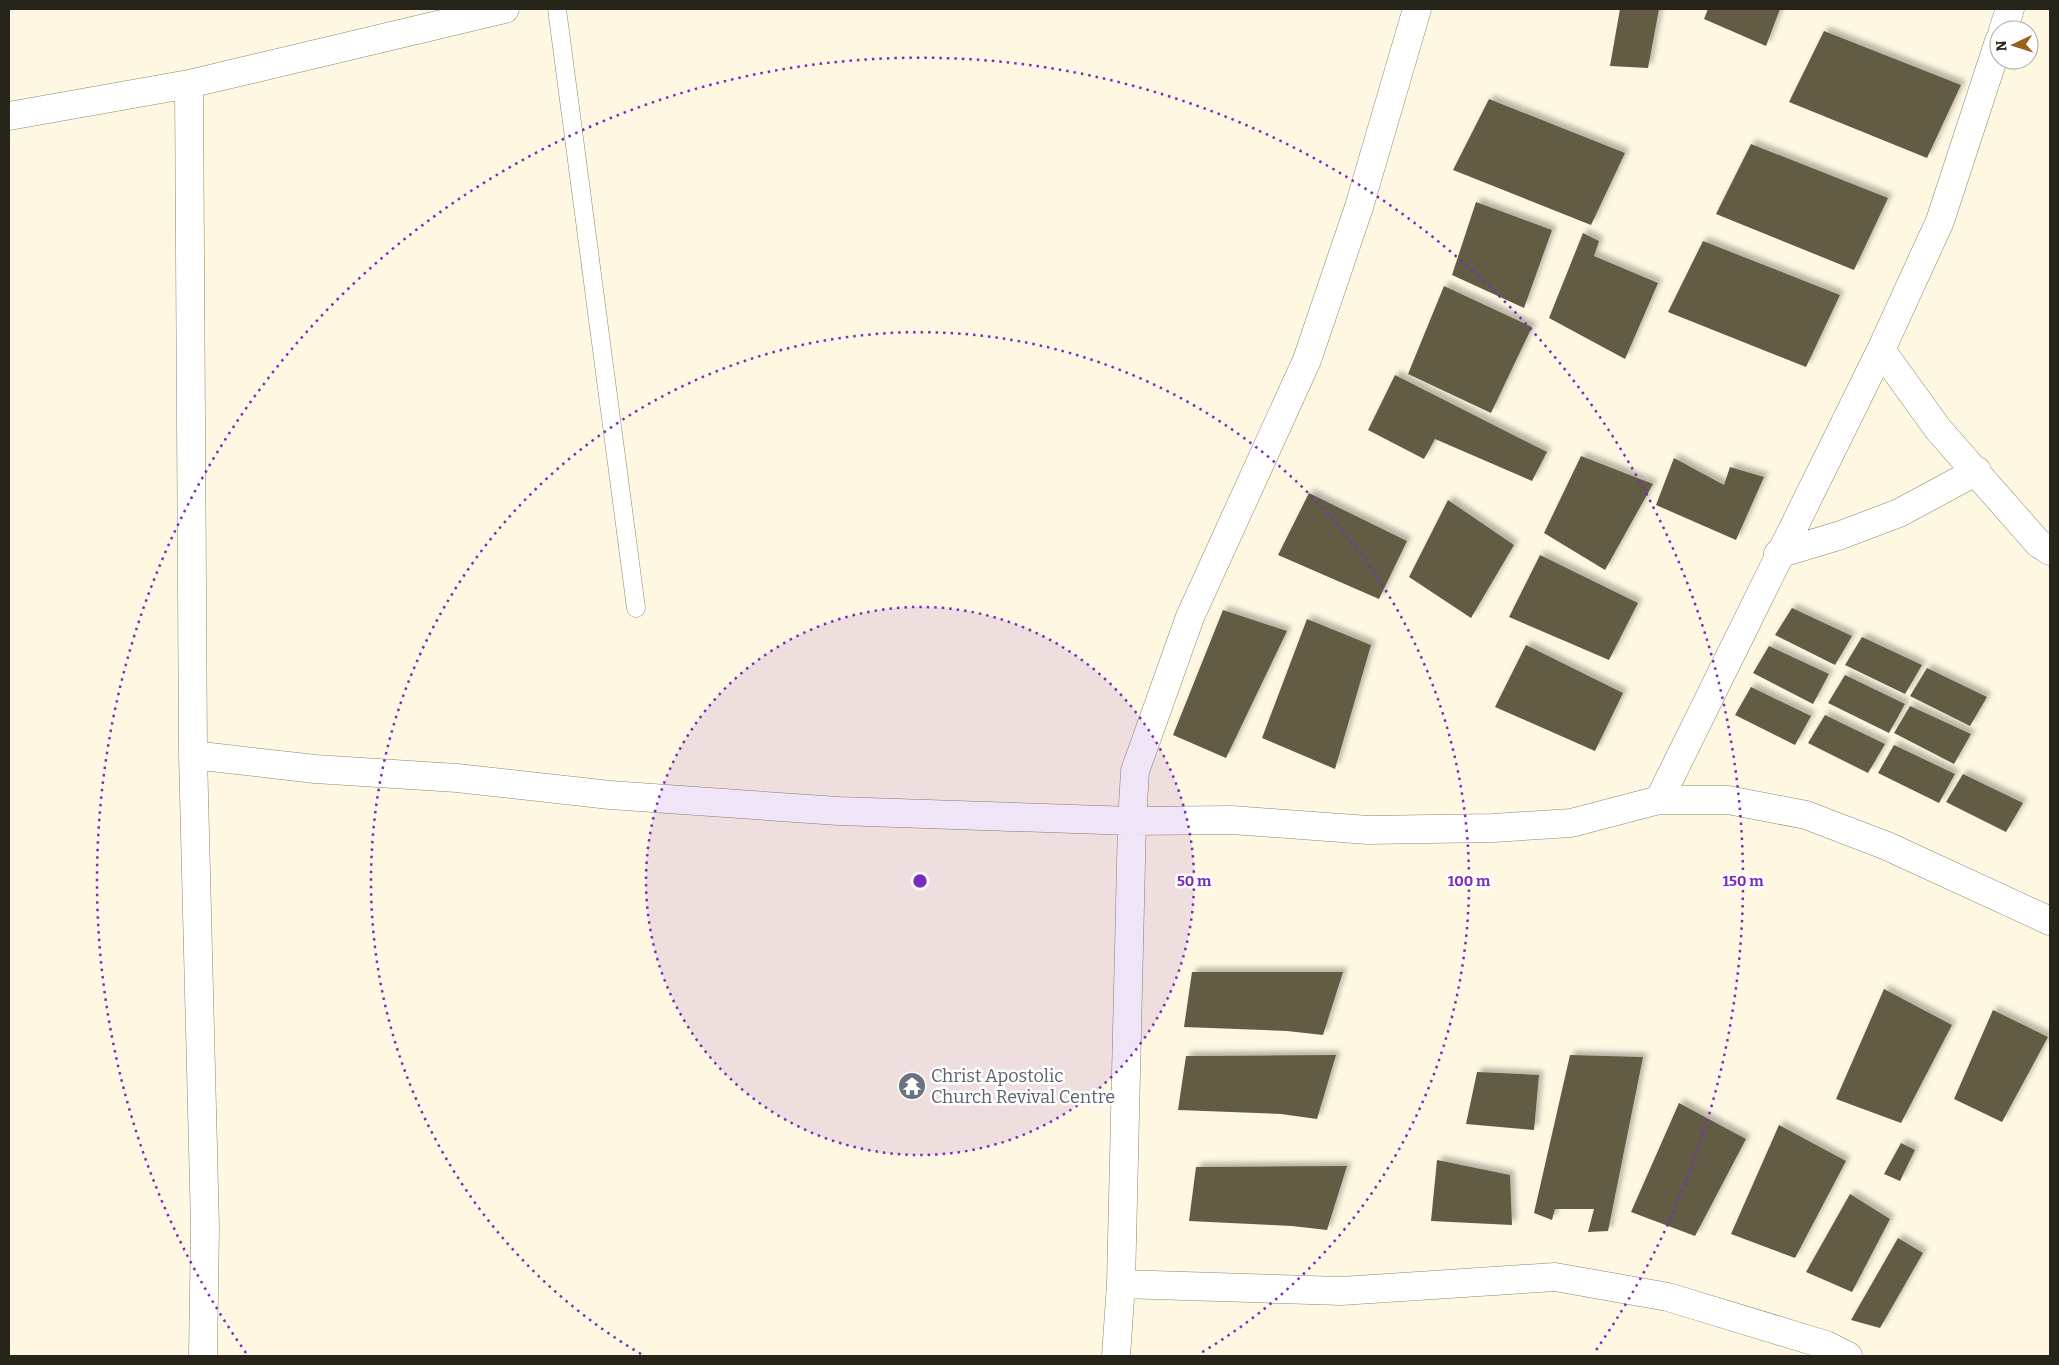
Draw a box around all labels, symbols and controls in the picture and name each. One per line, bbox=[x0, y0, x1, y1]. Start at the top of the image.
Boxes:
north arrow bbox=[1989, 20, 2039, 70]
text: N bbox=[1993, 40, 2010, 52]
centre of rings bbox=[911, 872, 929, 890]
text: 50 m bbox=[1177, 872, 1212, 890]
text: 100 m bbox=[1448, 872, 1491, 890]
text: 150 m bbox=[1722, 872, 1764, 890]
place label: Christ Apostolic Church Revival Centre bbox=[931, 1065, 1115, 1108]
temple icon: Christ Apostolic Church Revival Centre bbox=[897, 1071, 927, 1101]

